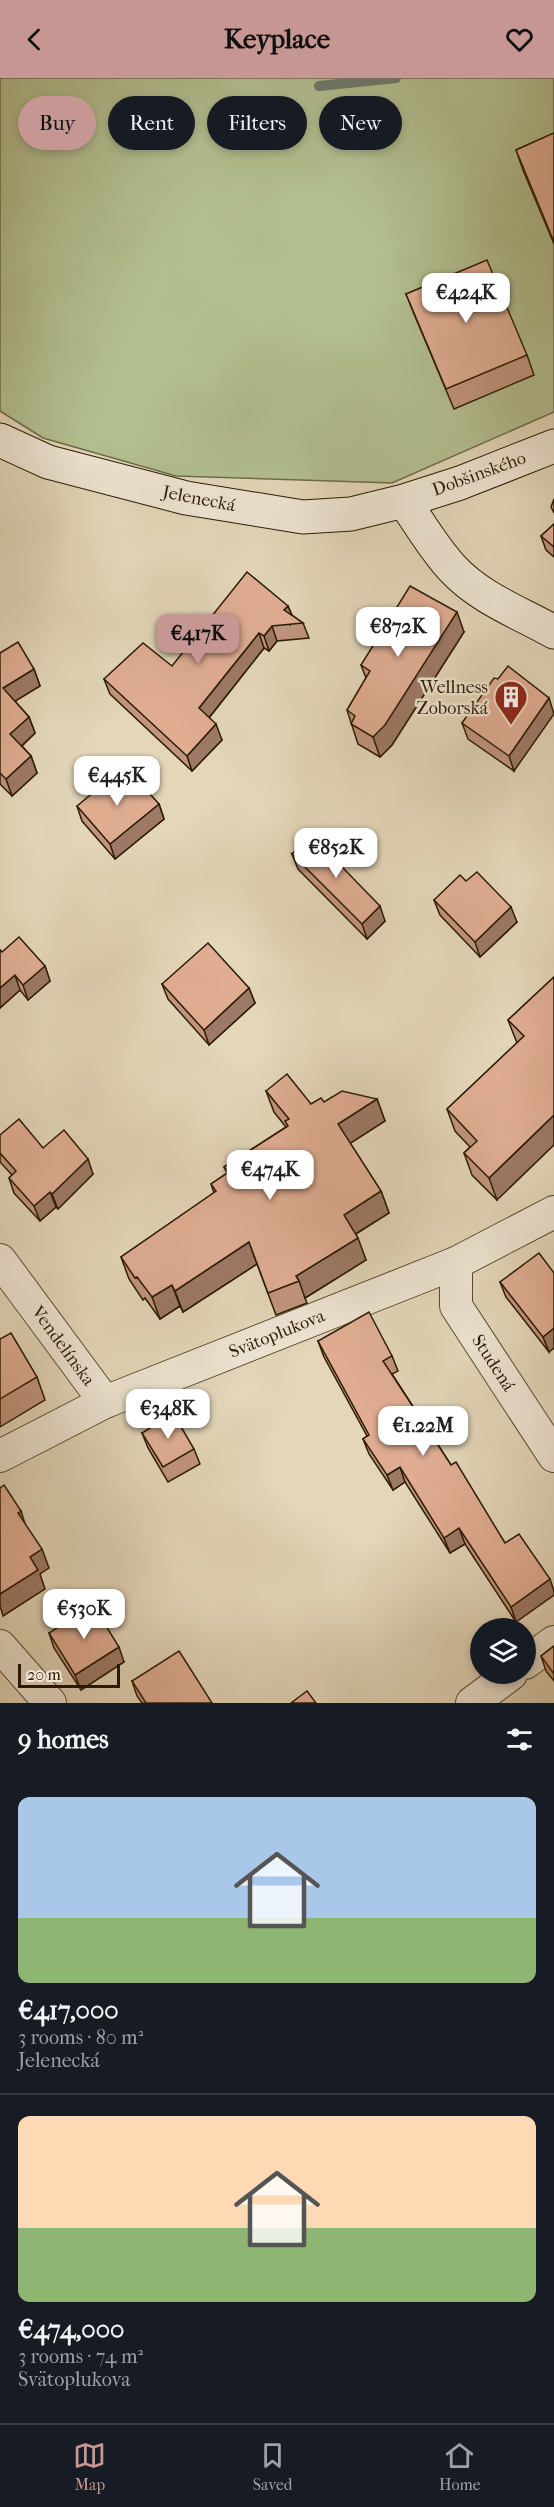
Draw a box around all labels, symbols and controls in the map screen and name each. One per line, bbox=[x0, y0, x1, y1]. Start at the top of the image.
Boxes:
icon: back bbox=[18, 23, 51, 56]
text: Keyplace bbox=[224, 23, 330, 55]
icon: heart bbox=[503, 23, 536, 56]
chip: Buy bbox=[18, 96, 96, 150]
chip: Rent bbox=[108, 96, 195, 150]
chip: Filters bbox=[207, 96, 307, 150]
chip: New bbox=[319, 96, 402, 150]
pin: €424K bbox=[424, 273, 508, 324]
text: €424K bbox=[436, 281, 496, 304]
street label: Dobšinského bbox=[429, 447, 529, 501]
street label: Jelenecká bbox=[159, 481, 238, 516]
pin: €872K bbox=[356, 607, 440, 658]
pin: €417K bbox=[156, 614, 240, 665]
text: €872K bbox=[370, 615, 426, 638]
text: €417K bbox=[170, 622, 226, 645]
place label: Wellness Zoborská bbox=[416, 677, 489, 719]
building icon: Wellness Zoborská bbox=[493, 679, 529, 726]
pin: €445K bbox=[75, 756, 159, 807]
text: €445K bbox=[88, 764, 146, 787]
pin: €852K bbox=[294, 828, 378, 879]
text: €852K bbox=[308, 836, 364, 859]
pin: €474K bbox=[228, 1150, 312, 1201]
text: €474K bbox=[241, 1158, 299, 1181]
street label: Vendelínska bbox=[26, 1301, 99, 1391]
street label: Svätoplukova bbox=[226, 1305, 329, 1363]
street label: Studená bbox=[467, 1331, 519, 1396]
pin: €348K bbox=[126, 1389, 210, 1440]
text: €348K bbox=[140, 1397, 196, 1420]
pin: €1.22M bbox=[374, 1406, 472, 1457]
text: €1.22M bbox=[392, 1414, 454, 1437]
pin: €530K bbox=[42, 1589, 126, 1640]
text: €530K bbox=[57, 1597, 111, 1620]
map controls bbox=[470, 1618, 536, 1684]
button: layers bbox=[470, 1618, 536, 1684]
scale bar bbox=[18, 1661, 120, 1688]
text: 20 m bbox=[27, 1665, 61, 1684]
icon: filters bbox=[503, 1723, 536, 1756]
text: 9 homes bbox=[18, 1724, 109, 1755]
icon: home bbox=[223, 1836, 331, 1944]
text: €417,000 bbox=[18, 1995, 119, 2026]
text: 3 rooms · 80 m² bbox=[18, 2026, 143, 2049]
text: Jelenecká bbox=[18, 2049, 100, 2072]
icon: home bbox=[223, 2155, 331, 2263]
text: €474,000 bbox=[18, 2314, 124, 2345]
text: 3 rooms · 74 m² bbox=[18, 2345, 143, 2368]
text: Svätoplukova bbox=[18, 2368, 131, 2391]
tab: Map bbox=[73, 2439, 106, 2494]
tab: Saved bbox=[253, 2439, 293, 2494]
tab: Home bbox=[439, 2439, 481, 2494]

